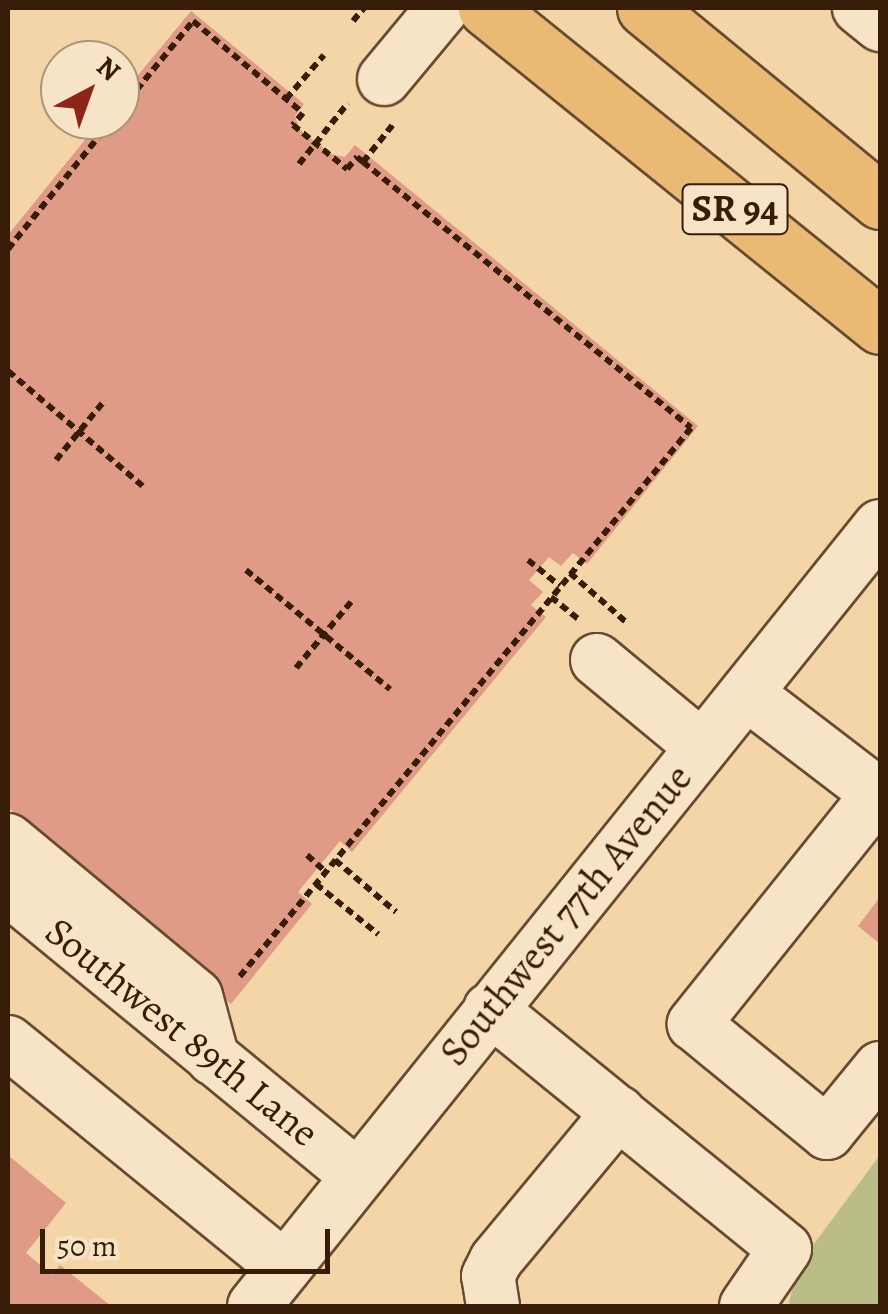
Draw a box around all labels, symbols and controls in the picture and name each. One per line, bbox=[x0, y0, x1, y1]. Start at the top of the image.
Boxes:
north arrow bbox=[40, 40, 140, 140]
text: N bbox=[88, 48, 129, 90]
road number: SR 94 bbox=[680, 176, 790, 242]
street label: Southwest 77th Avenue bbox=[430, 755, 702, 1075]
street label: Southwest 89th Lane bbox=[36, 907, 328, 1157]
scale bar bbox=[45, 1209, 335, 1271]
text: 50 m bbox=[57, 1226, 117, 1266]

